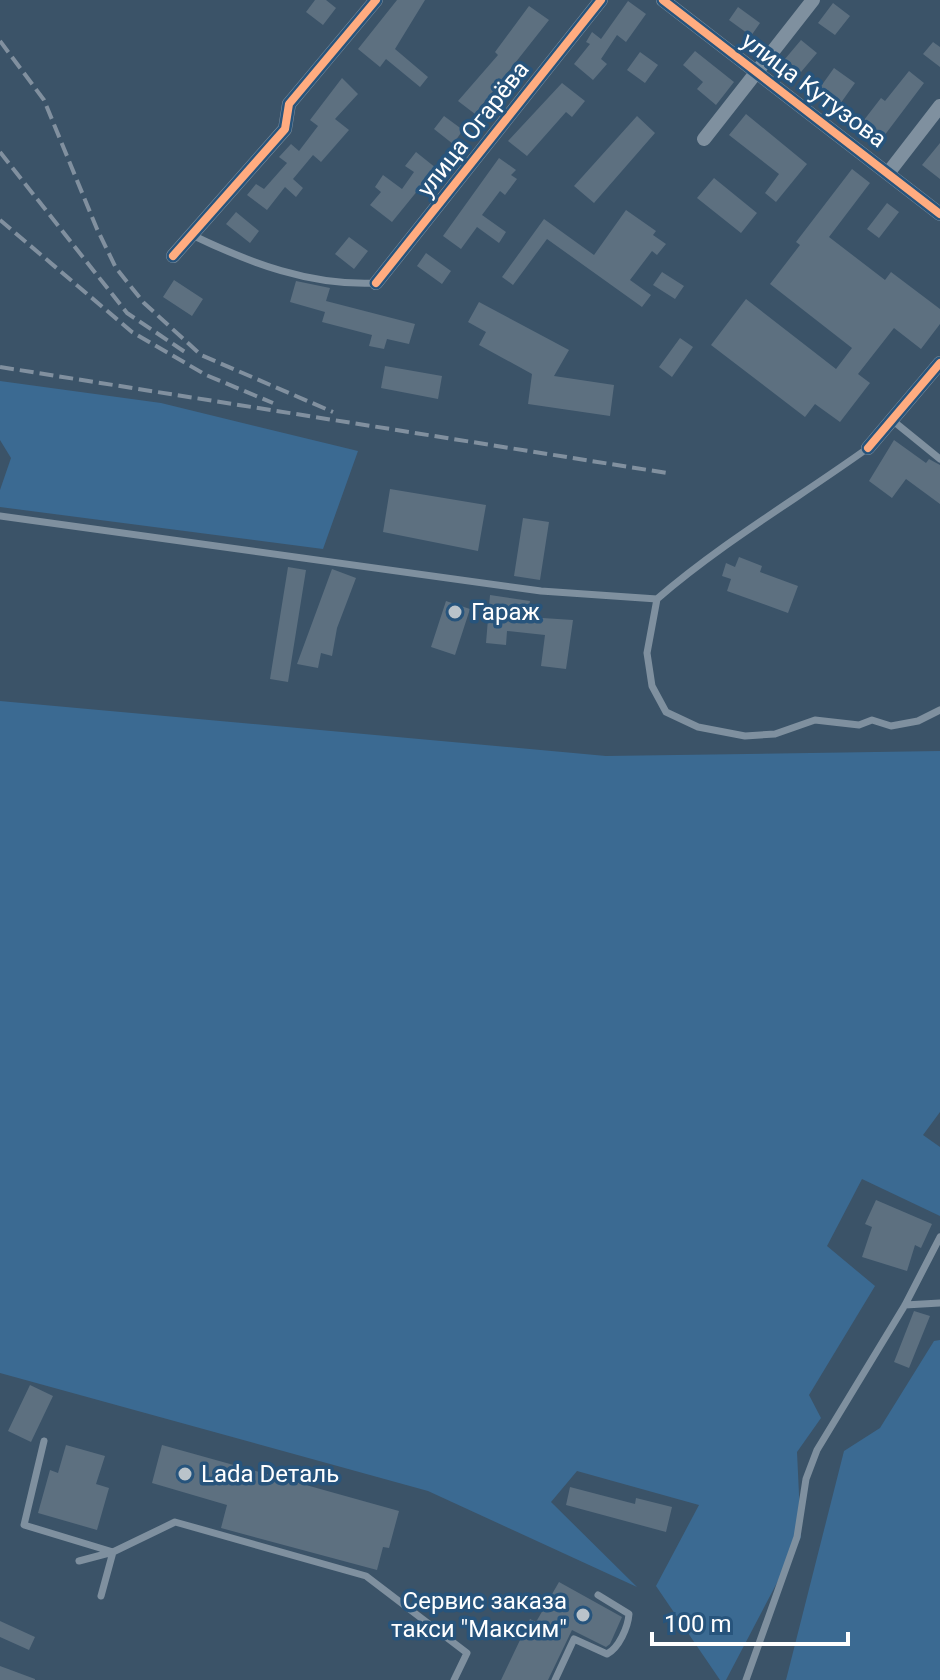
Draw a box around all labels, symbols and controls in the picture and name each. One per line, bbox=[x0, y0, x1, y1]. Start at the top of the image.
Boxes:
street label: улица Кутузова bbox=[736, 27, 892, 153]
street label: улица Огарёва bbox=[411, 56, 535, 202]
place label: Гараж bbox=[471, 598, 540, 626]
marker: Гараж bbox=[446, 603, 464, 621]
place label: Lada Dеталь bbox=[201, 1460, 339, 1488]
marker: Lada Dеталь bbox=[176, 1465, 194, 1483]
place label: Сервис заказа такси "Максим" bbox=[391, 1587, 567, 1643]
scale bar bbox=[652, 1596, 848, 1646]
marker: Сервис заказа такси "Максим" bbox=[574, 1606, 592, 1624]
text: 100 m bbox=[664, 1610, 731, 1638]

